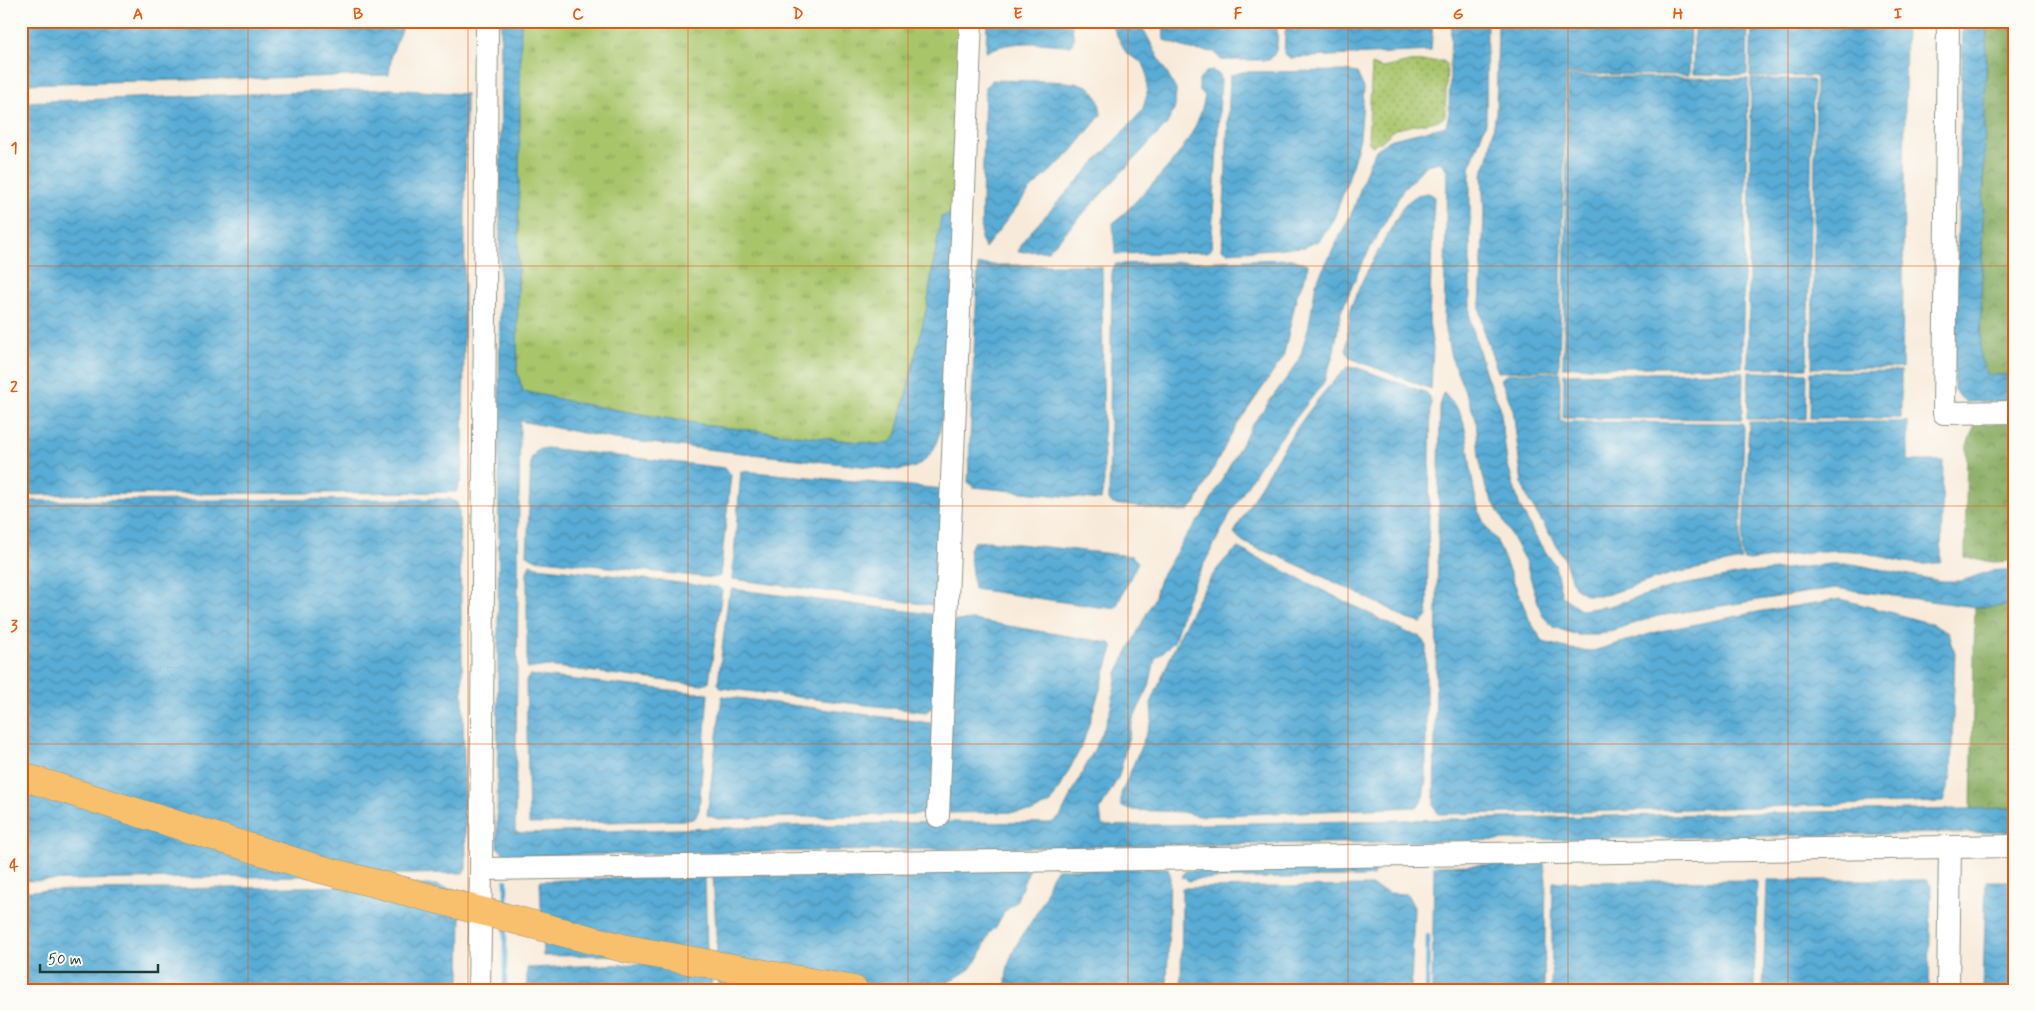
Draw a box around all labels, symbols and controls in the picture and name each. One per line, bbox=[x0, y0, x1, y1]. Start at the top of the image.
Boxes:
text: A bbox=[133, 4, 143, 25]
text: B bbox=[353, 4, 363, 25]
text: C bbox=[572, 4, 584, 25]
text: D bbox=[792, 4, 804, 25]
text: E bbox=[1013, 4, 1023, 25]
text: F bbox=[1234, 4, 1243, 25]
text: G bbox=[1453, 4, 1464, 25]
text: H bbox=[1673, 4, 1684, 25]
text: I bbox=[1894, 4, 1903, 25]
text: 1 bbox=[10, 138, 18, 159]
text: 2 bbox=[10, 377, 18, 398]
text: 3 bbox=[10, 616, 18, 637]
text: 4 bbox=[9, 855, 19, 876]
scale bar bbox=[40, 941, 158, 973]
text: 50 m bbox=[48, 950, 82, 970]

